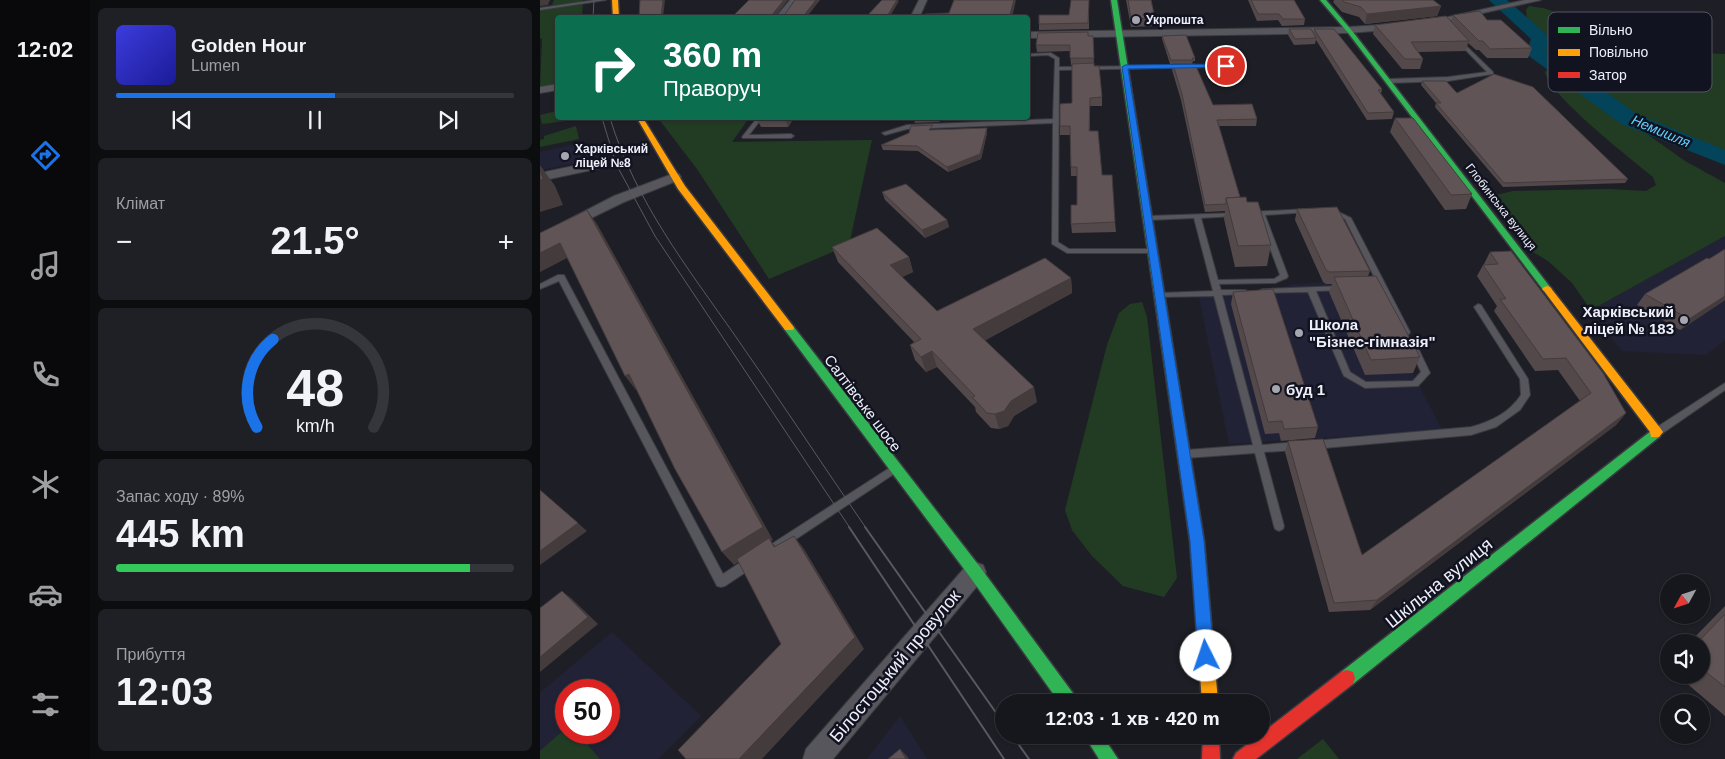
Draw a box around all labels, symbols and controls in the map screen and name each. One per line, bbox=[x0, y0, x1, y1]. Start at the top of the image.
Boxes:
legend bbox=[1548, 12, 1712, 92]
place label: Укрпошта bbox=[1146, 13, 1204, 27]
marker: Укрпошта bbox=[1130, 14, 1142, 26]
text: Вільно bbox=[1589, 22, 1633, 38]
text: Golden Hour bbox=[191, 35, 306, 56]
icon: right bbox=[580, 35, 645, 100]
text: 360 m bbox=[663, 35, 762, 74]
text: 12:02 bbox=[17, 37, 73, 62]
text: Повільно bbox=[1589, 44, 1649, 60]
pin bbox=[1205, 45, 1247, 87]
icon: arrive bbox=[1212, 52, 1240, 80]
text: Lumen bbox=[191, 57, 240, 74]
text: Затор bbox=[1589, 67, 1627, 83]
text: Праворуч bbox=[663, 76, 761, 101]
icon: previous bbox=[168, 106, 196, 134]
icon: pause bbox=[301, 106, 329, 134]
icon: next bbox=[434, 106, 462, 134]
water label: Немишля bbox=[1629, 111, 1693, 151]
icon: directions bbox=[28, 138, 63, 173]
place label: Харківський ліцей №8 bbox=[575, 142, 648, 170]
marker: Харківський ліцей №8 bbox=[559, 150, 571, 162]
street label: Глобинська вулиця bbox=[1463, 161, 1539, 253]
text: Клімат bbox=[116, 195, 165, 212]
text: 21.5° bbox=[270, 220, 360, 262]
text: − bbox=[116, 226, 132, 257]
text: + bbox=[498, 226, 514, 257]
icon: music bbox=[28, 248, 63, 283]
place label: Харківський ліцей № 183 bbox=[1582, 303, 1674, 337]
marker: Харківський ліцей № 183 bbox=[1678, 314, 1690, 326]
place label: Школа "Бізнес-гімназія" bbox=[1309, 316, 1436, 350]
marker: Школа "Бізнес-гімназія" bbox=[1293, 327, 1305, 339]
street label: Салтівське шосе bbox=[821, 351, 905, 455]
icon: phone bbox=[28, 357, 63, 392]
text: 48 bbox=[286, 359, 344, 417]
place label: буд 1 bbox=[1286, 381, 1325, 398]
marker: буд 1 bbox=[1270, 383, 1282, 395]
text: km/h bbox=[296, 416, 334, 436]
icon: climate bbox=[28, 467, 63, 502]
text: Запас ходу · 89% bbox=[116, 488, 245, 505]
text: 445 km bbox=[116, 513, 245, 555]
street label: Шкільна вулиця bbox=[1382, 534, 1496, 632]
north arrow bbox=[1660, 574, 1710, 624]
map controls bbox=[1660, 574, 1710, 744]
icon: car bbox=[28, 577, 63, 612]
street label: Білостоцький провулок bbox=[826, 586, 965, 746]
position arrow bbox=[1179, 629, 1231, 681]
button: sound bbox=[1660, 634, 1710, 684]
text: Прибуття bbox=[116, 646, 185, 663]
text: 12:03 bbox=[116, 671, 213, 713]
speed limit sign: 50 bbox=[555, 679, 620, 744]
icon: filters bbox=[28, 687, 63, 722]
button: search bbox=[1660, 694, 1710, 744]
text: 12:03 · 1 хв · 420 m bbox=[1045, 708, 1220, 729]

